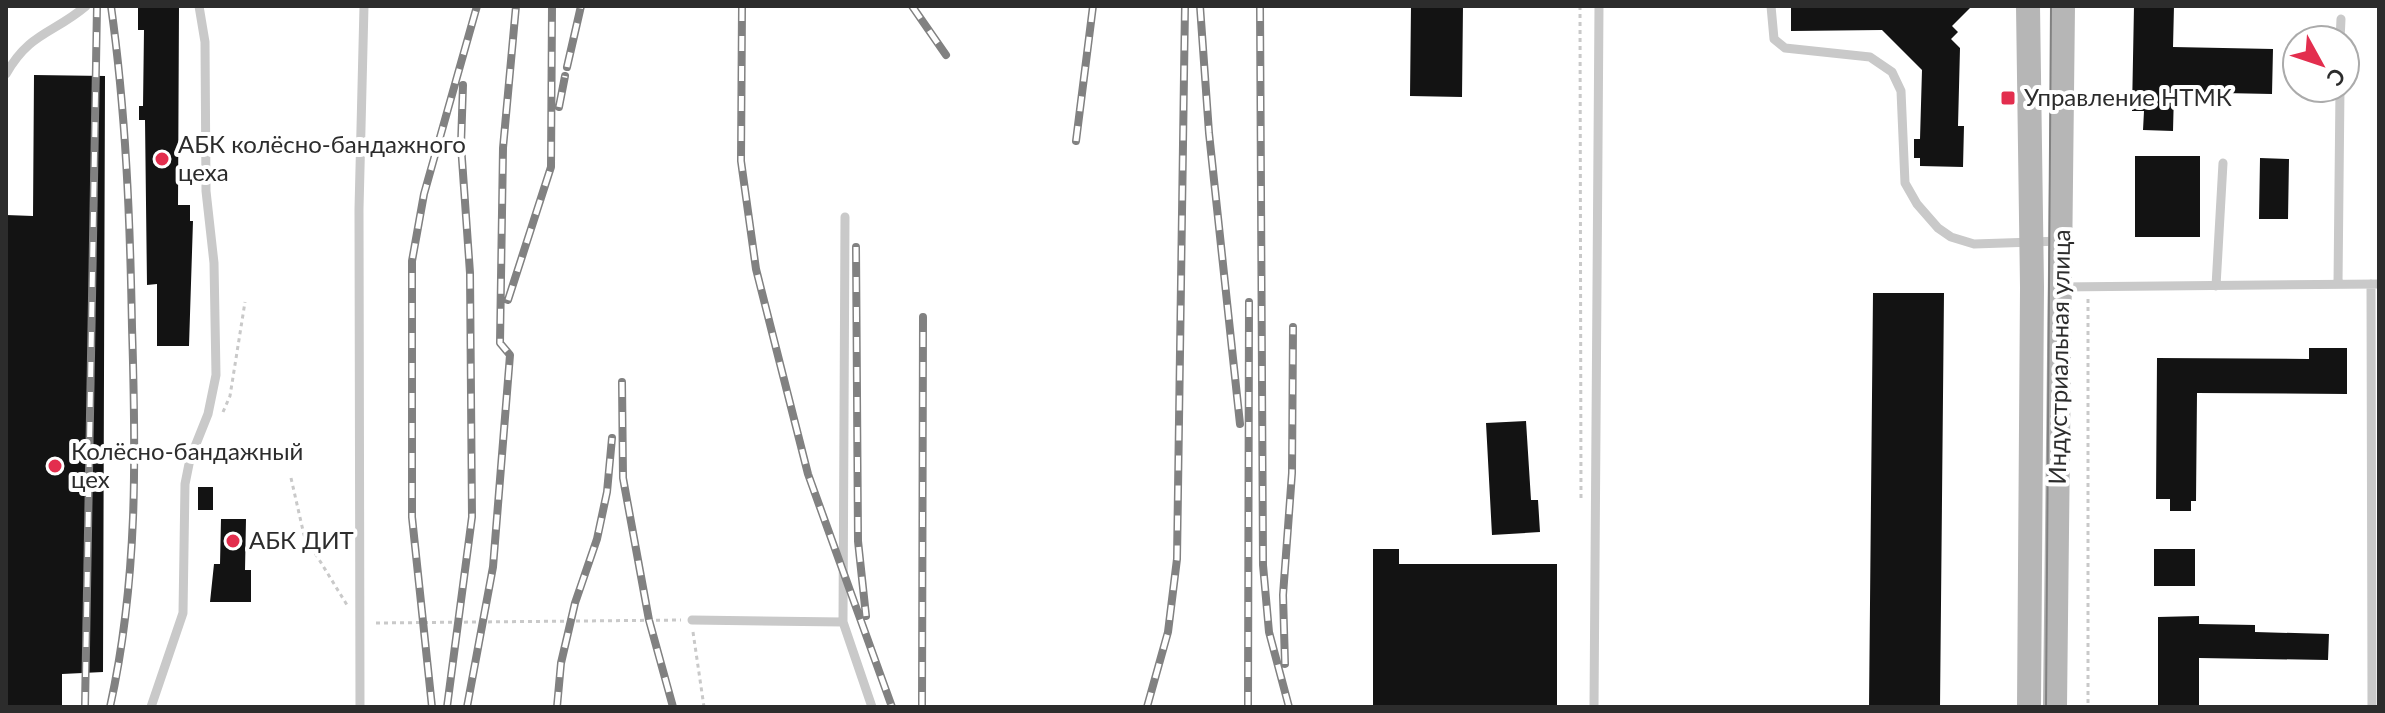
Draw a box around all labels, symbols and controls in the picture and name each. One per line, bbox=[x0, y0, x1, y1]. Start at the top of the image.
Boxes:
north arrow bbox=[2281, 24, 2361, 104]
text: С bbox=[2321, 63, 2352, 92]
place label: Управление НТМК bbox=[2024, 82, 2232, 111]
marker: Управление НТМК bbox=[1999, 89, 2017, 107]
place label: АБК колёсно-бандажного цеха bbox=[178, 129, 466, 186]
marker: АБК колёсно-бандажного цеха bbox=[153, 150, 171, 168]
street label: Индустриальная улица bbox=[2042, 229, 2075, 485]
place label: Колёсно-бандажный цех bbox=[71, 436, 303, 493]
marker: Колёсно-бандажный цех bbox=[46, 457, 64, 475]
place label: АБК ДИТ bbox=[249, 525, 354, 554]
marker: АБК ДИТ bbox=[224, 532, 242, 550]

